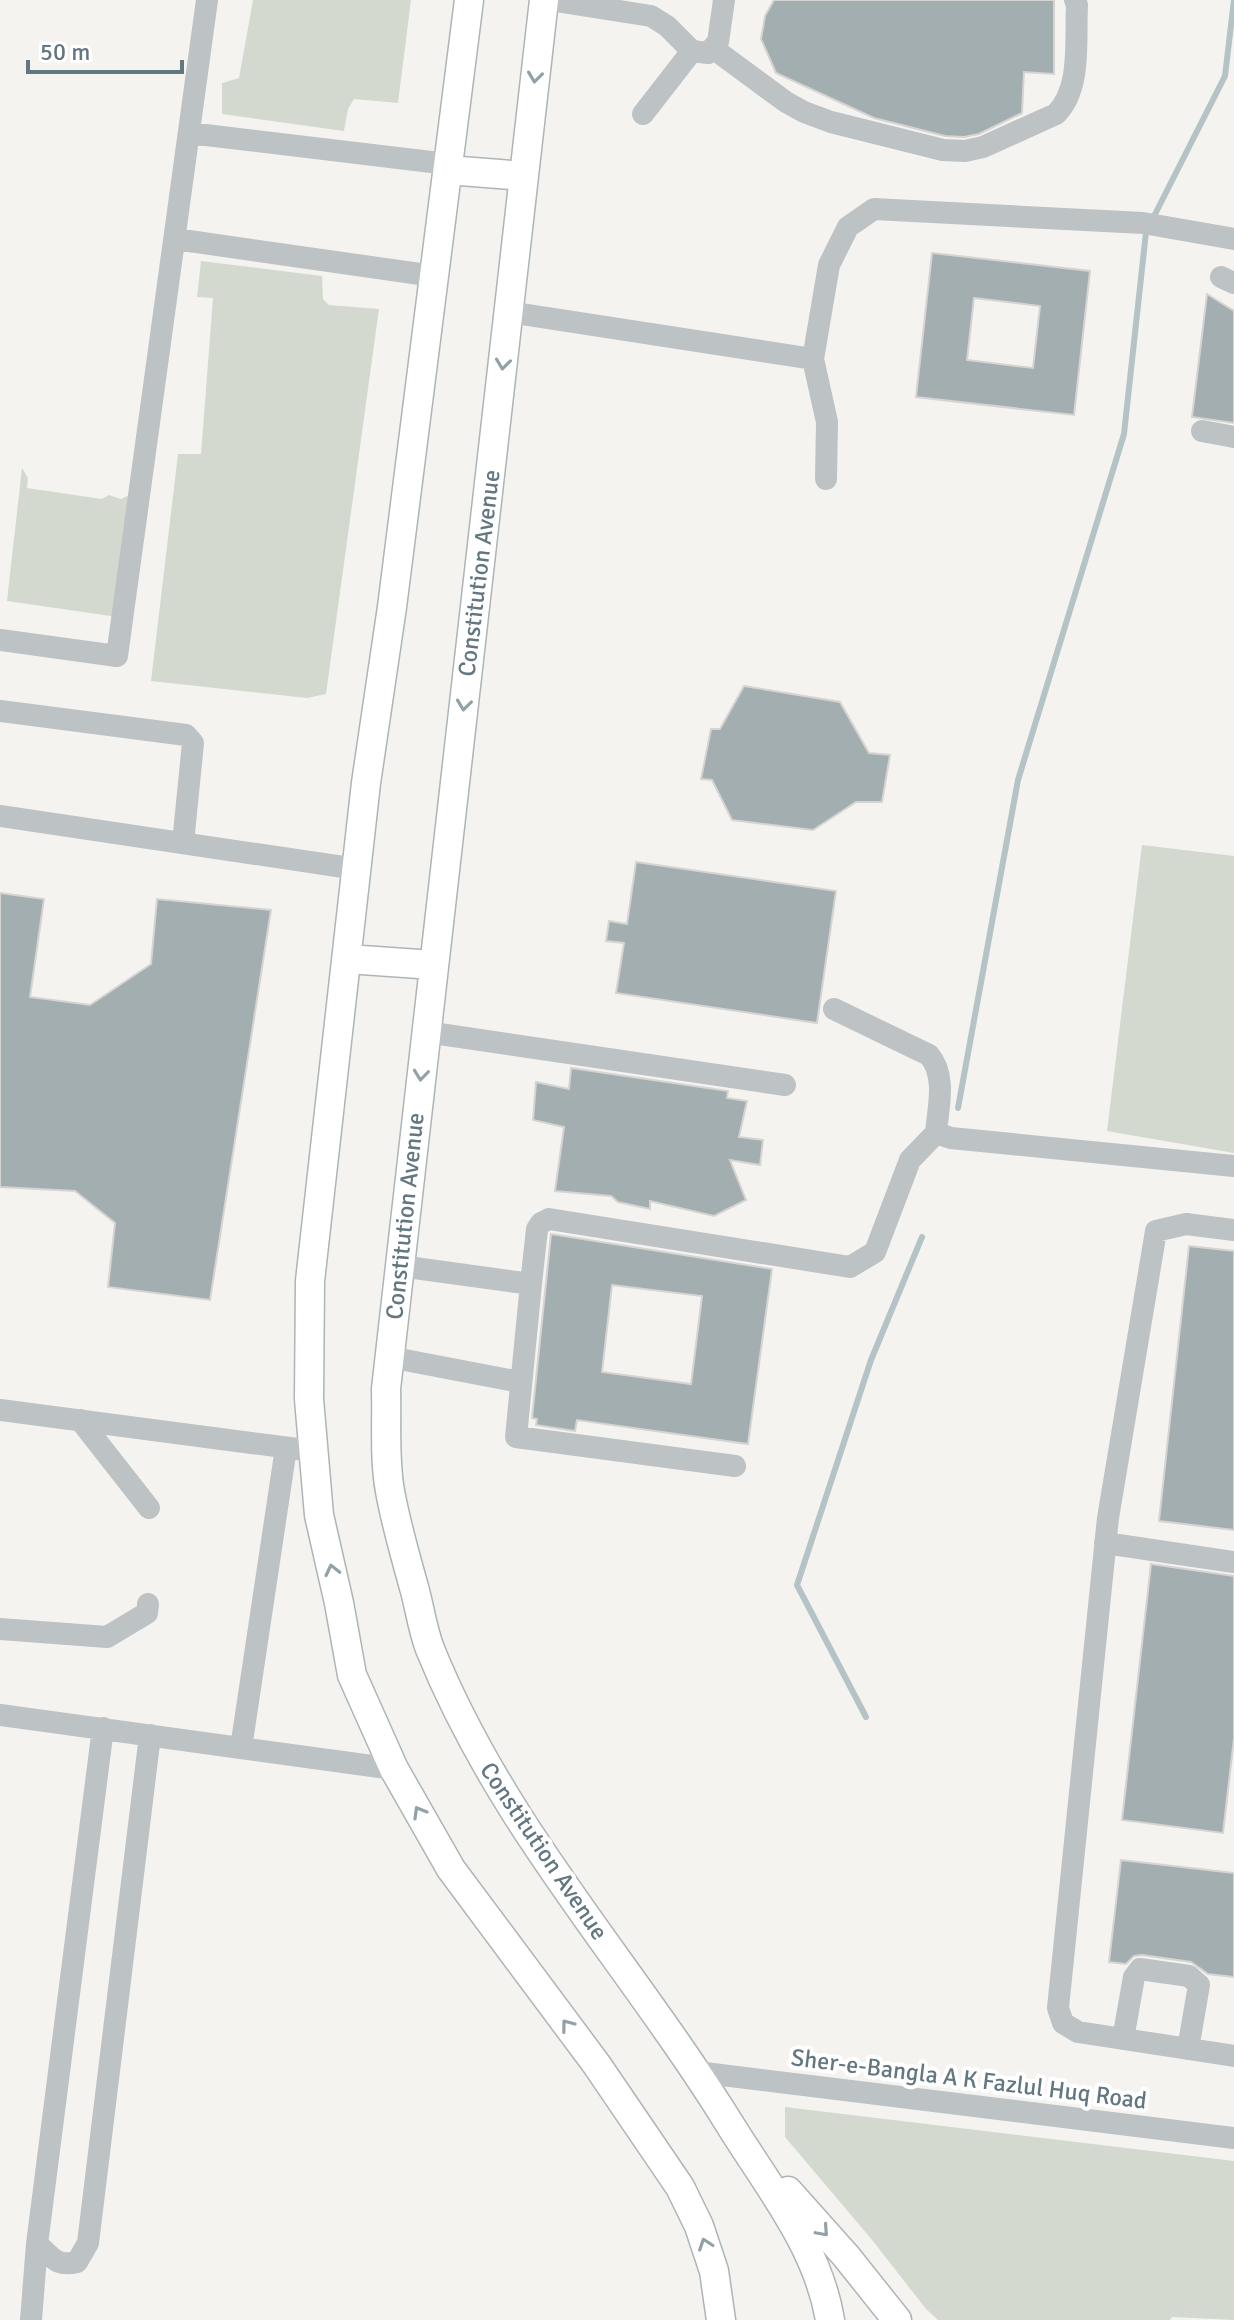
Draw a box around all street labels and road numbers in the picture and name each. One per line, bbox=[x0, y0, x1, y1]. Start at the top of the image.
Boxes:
street label: Constitution Avenue bbox=[451, 468, 507, 678]
street label: Constitution Avenue bbox=[379, 1111, 431, 1321]
street label: Constitution Avenue bbox=[473, 1756, 615, 1946]
street label: Sher-e-Bangla A K Fazlul Huq Road bbox=[789, 2042, 1149, 2116]

